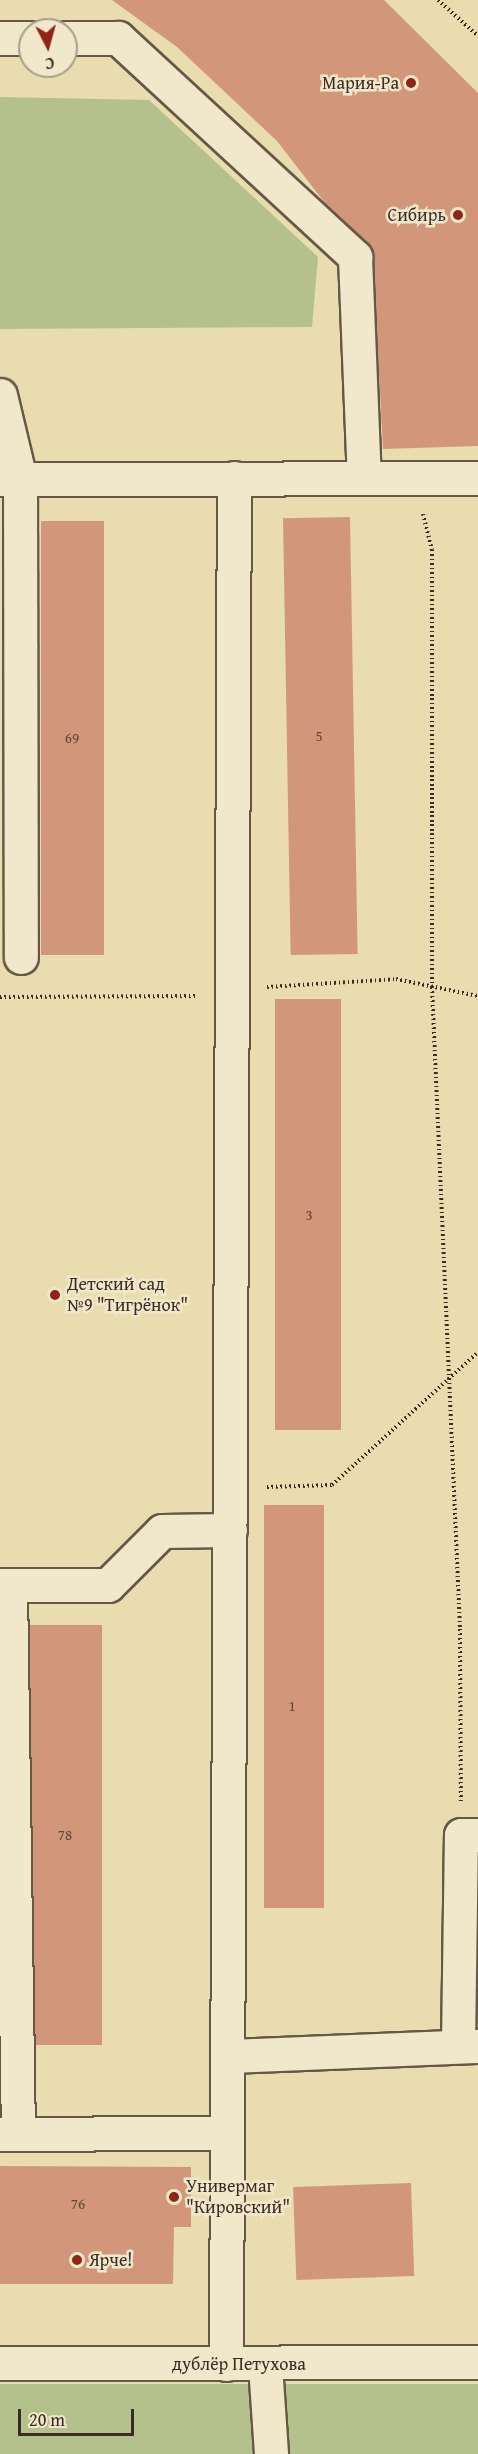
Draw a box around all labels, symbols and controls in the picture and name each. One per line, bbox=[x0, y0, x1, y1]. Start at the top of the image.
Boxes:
north arrow bbox=[18, 18, 78, 78]
text: С bbox=[44, 52, 55, 76]
place label: Мария-Ра bbox=[322, 72, 399, 94]
marker: Мария-Ра bbox=[404, 76, 418, 90]
place label: Сибирь bbox=[387, 204, 446, 226]
marker: Сибирь bbox=[451, 208, 465, 222]
house number: 5 bbox=[315, 727, 323, 745]
house number: 69 bbox=[65, 729, 79, 747]
house number: 3 bbox=[305, 1206, 313, 1224]
place label: Детский сад №9 "Тигрёнок" bbox=[67, 1274, 188, 1316]
marker: Детский сад №9 "Тигрёнок" bbox=[48, 1288, 62, 1302]
house number: 1 bbox=[288, 1697, 296, 1715]
house number: 78 bbox=[58, 1826, 72, 1844]
place label: Универмаг "Кировский" bbox=[186, 2176, 290, 2218]
marker: Универмаг "Кировский" bbox=[167, 2190, 181, 2204]
house number: 76 bbox=[71, 2195, 85, 2213]
place label: Ярче! bbox=[89, 2249, 132, 2271]
marker: Ярче! bbox=[70, 2253, 84, 2267]
street label: дублёр Петухова bbox=[172, 2353, 306, 2375]
scale bar bbox=[21, 2397, 136, 2435]
text: 20 m bbox=[29, 2406, 65, 2433]

